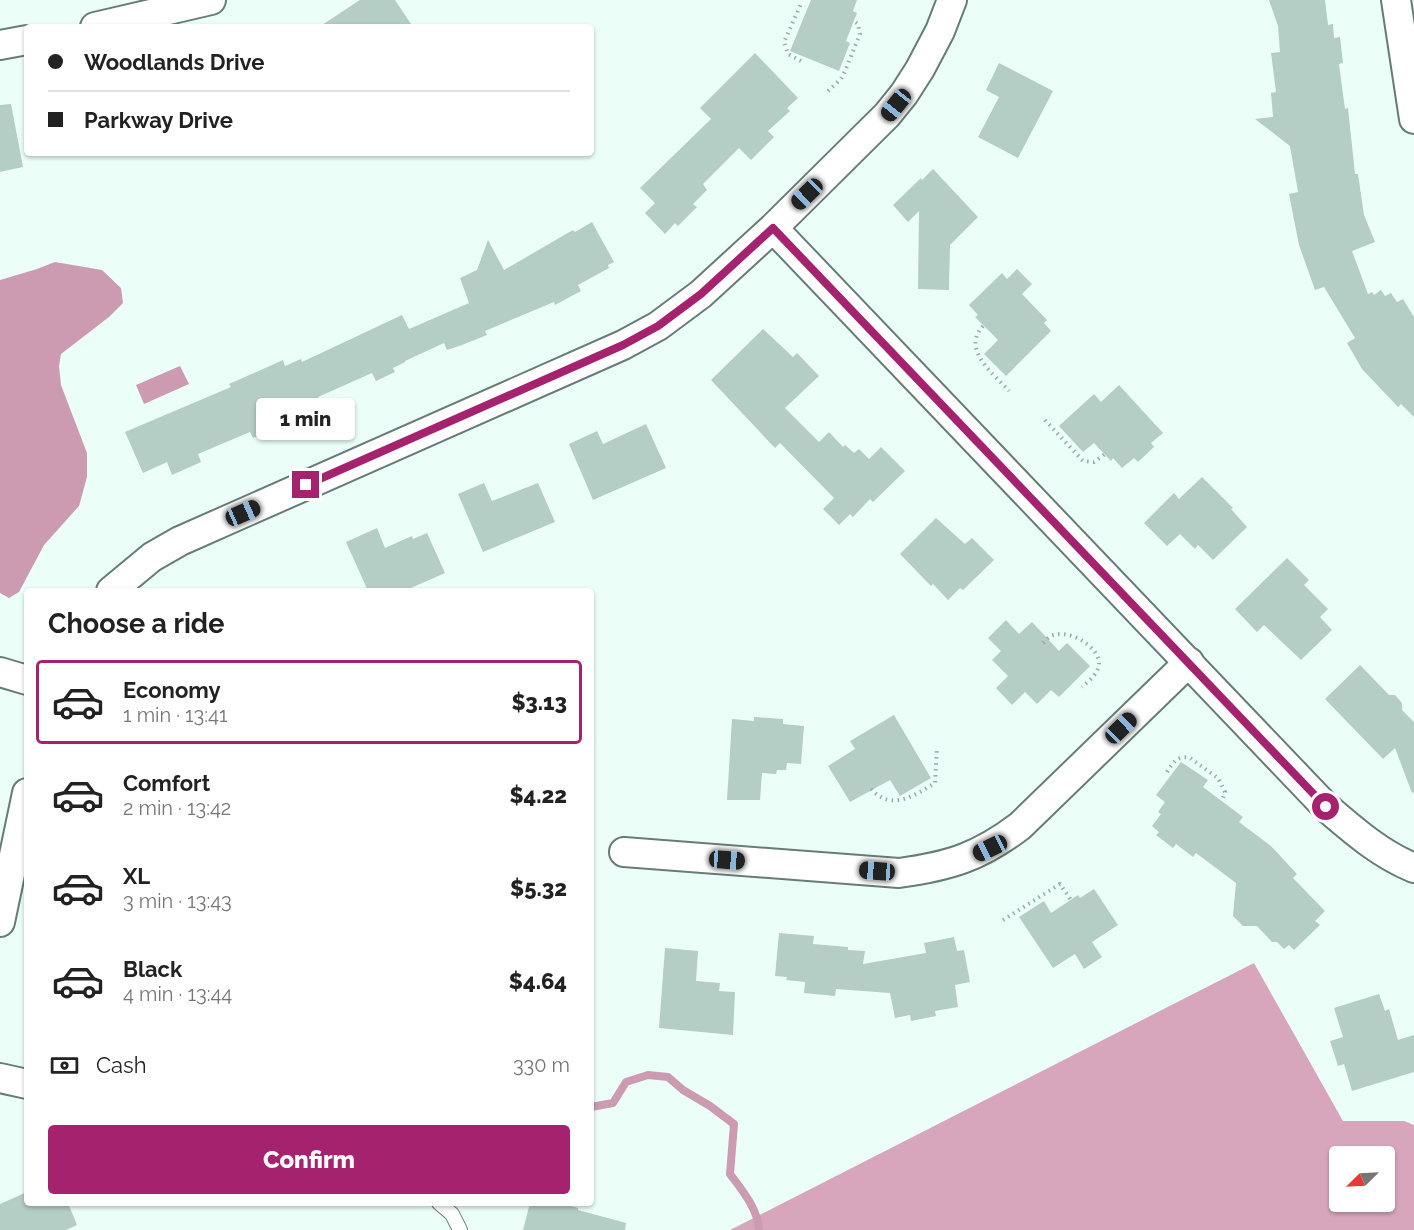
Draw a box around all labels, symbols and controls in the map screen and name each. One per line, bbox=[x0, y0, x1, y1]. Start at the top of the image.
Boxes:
text: Woodlands Drive bbox=[84, 49, 264, 75]
car bbox=[878, 85, 914, 125]
text: Parkway Drive bbox=[84, 107, 233, 133]
car bbox=[788, 175, 826, 213]
callout: 1 min bbox=[256, 398, 356, 440]
text: 1 min bbox=[280, 407, 331, 431]
route end bbox=[292, 471, 319, 498]
car bbox=[223, 497, 263, 529]
text: Choose a ride bbox=[48, 608, 224, 639]
icon: car bbox=[51, 675, 105, 729]
text: Economy bbox=[123, 677, 221, 703]
text: $3.13 bbox=[511, 689, 567, 715]
text: 1 min · 13:41 bbox=[123, 703, 228, 727]
car bbox=[1102, 709, 1140, 747]
icon: car bbox=[51, 768, 105, 822]
text: Comfort bbox=[123, 770, 210, 796]
text: $4.22 bbox=[509, 782, 567, 808]
route start bbox=[1312, 793, 1339, 820]
text: 2 min · 13:42 bbox=[123, 796, 231, 820]
car bbox=[970, 832, 1010, 864]
car bbox=[708, 850, 746, 870]
icon: car bbox=[51, 861, 105, 915]
car bbox=[858, 861, 896, 881]
text: XL bbox=[123, 863, 150, 889]
text: $5.32 bbox=[510, 875, 567, 901]
text: 3 min · 13:43 bbox=[123, 889, 232, 913]
icon: car bbox=[51, 954, 105, 1008]
text: Black bbox=[123, 956, 182, 982]
text: $4.64 bbox=[509, 968, 567, 994]
text: 4 min · 13:44 bbox=[123, 982, 232, 1006]
icon: cash bbox=[48, 1049, 81, 1082]
text: Cash bbox=[96, 1052, 147, 1078]
text: 330 m bbox=[513, 1053, 570, 1077]
button: Confirm bbox=[48, 1125, 570, 1194]
north arrow bbox=[1329, 1146, 1395, 1212]
map controls bbox=[1329, 1146, 1395, 1212]

